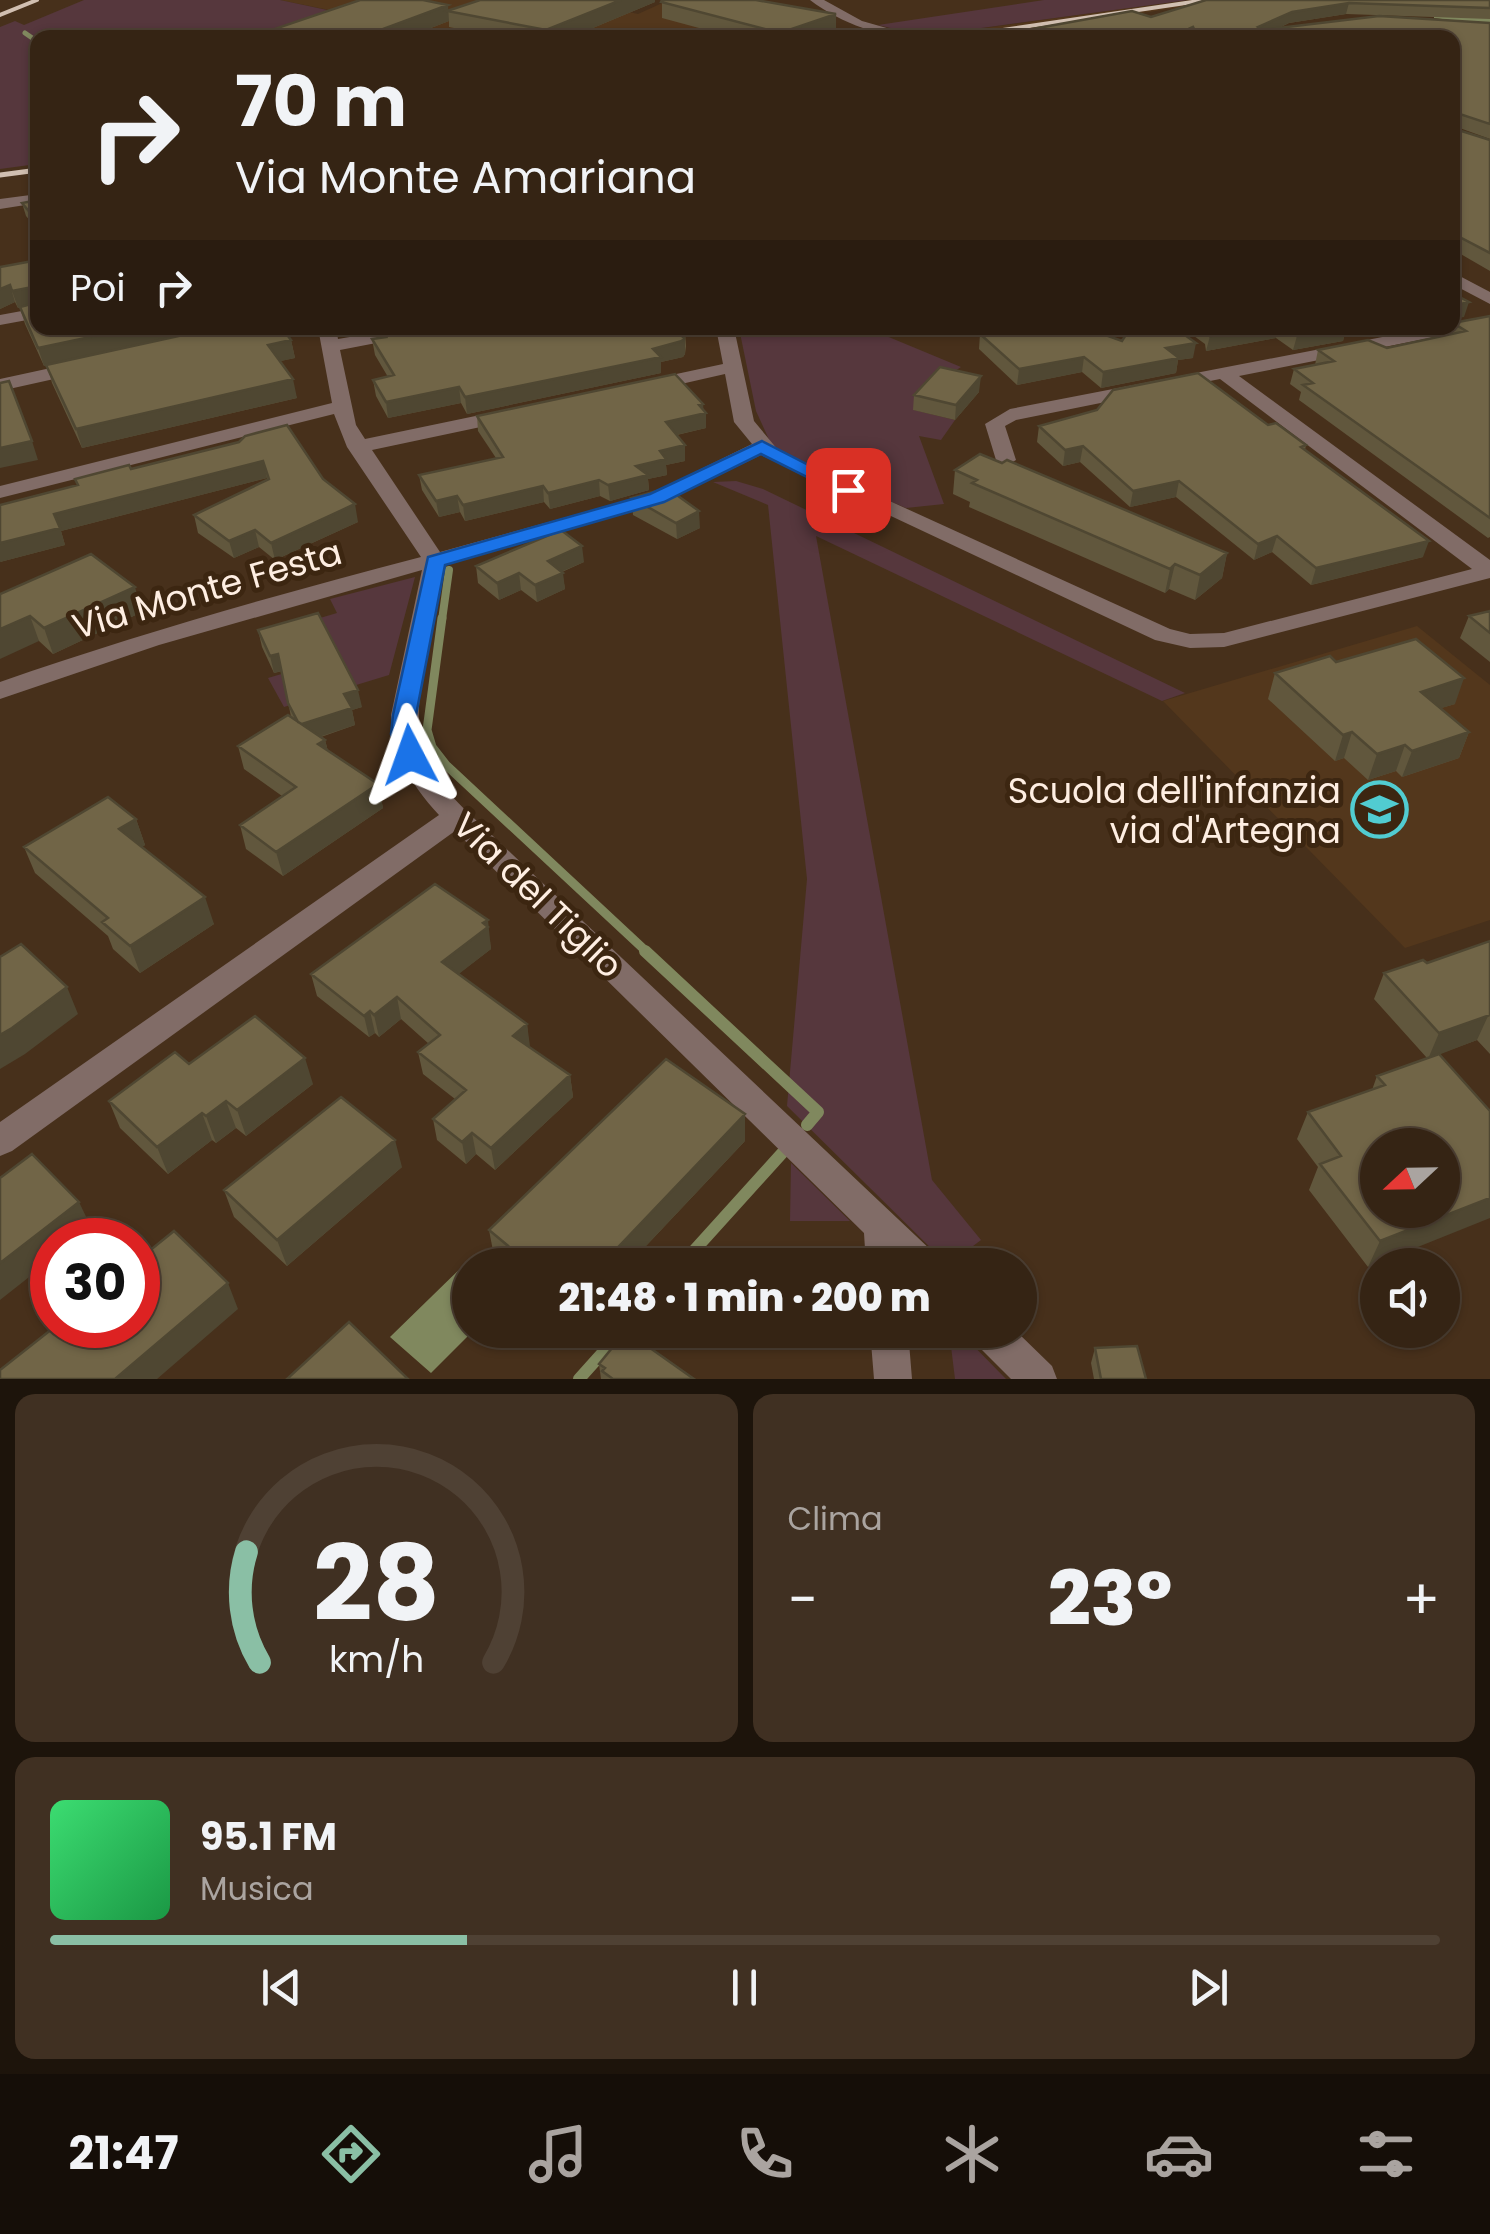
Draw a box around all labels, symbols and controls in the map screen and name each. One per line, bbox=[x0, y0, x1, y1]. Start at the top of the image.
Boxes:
text: 70 m bbox=[235, 52, 407, 151]
icon: right bbox=[70, 70, 200, 200]
text: Via Monte Amariana bbox=[235, 146, 696, 209]
icon: right bbox=[146, 260, 201, 315]
text: Poi bbox=[70, 261, 126, 314]
pin bbox=[806, 448, 891, 533]
icon: arrive bbox=[821, 463, 876, 518]
street label: Via Monte Festa bbox=[67, 527, 347, 651]
position arrow bbox=[358, 703, 462, 807]
place label: Scuola dell'infanzia via d'Artegna bbox=[1008, 766, 1341, 855]
school or university icon: Scuola dell'infanzia via d'Artegna bbox=[1350, 780, 1410, 840]
street label: Via del Tiglio bbox=[442, 801, 634, 989]
north arrow bbox=[1360, 1128, 1460, 1228]
map controls bbox=[1360, 1128, 1460, 1348]
speed limit sign: 30 bbox=[30, 1218, 160, 1348]
button: sound bbox=[1360, 1248, 1460, 1348]
text: 21:48 · 1 min · 200 m bbox=[558, 1271, 931, 1324]
text: Clima bbox=[788, 1496, 883, 1541]
text: 28 bbox=[313, 1511, 440, 1656]
text: 23° bbox=[1048, 1546, 1172, 1651]
text: − bbox=[788, 1561, 818, 1638]
text: + bbox=[1402, 1561, 1440, 1638]
text: km/h bbox=[329, 1634, 424, 1685]
text: 95.1 FM bbox=[200, 1810, 337, 1863]
text: Musica bbox=[200, 1866, 314, 1911]
icon: previous bbox=[254, 1960, 309, 2015]
icon: pause bbox=[717, 1960, 772, 2015]
icon: next bbox=[1181, 1960, 1236, 2015]
icon: directions bbox=[316, 2119, 386, 2189]
icon: music bbox=[523, 2119, 593, 2189]
icon: phone bbox=[730, 2119, 800, 2189]
icon: climate bbox=[937, 2119, 1007, 2189]
icon: car bbox=[1144, 2119, 1214, 2189]
icon: filters bbox=[1351, 2119, 1421, 2189]
text: 21:47 bbox=[69, 2122, 179, 2185]

